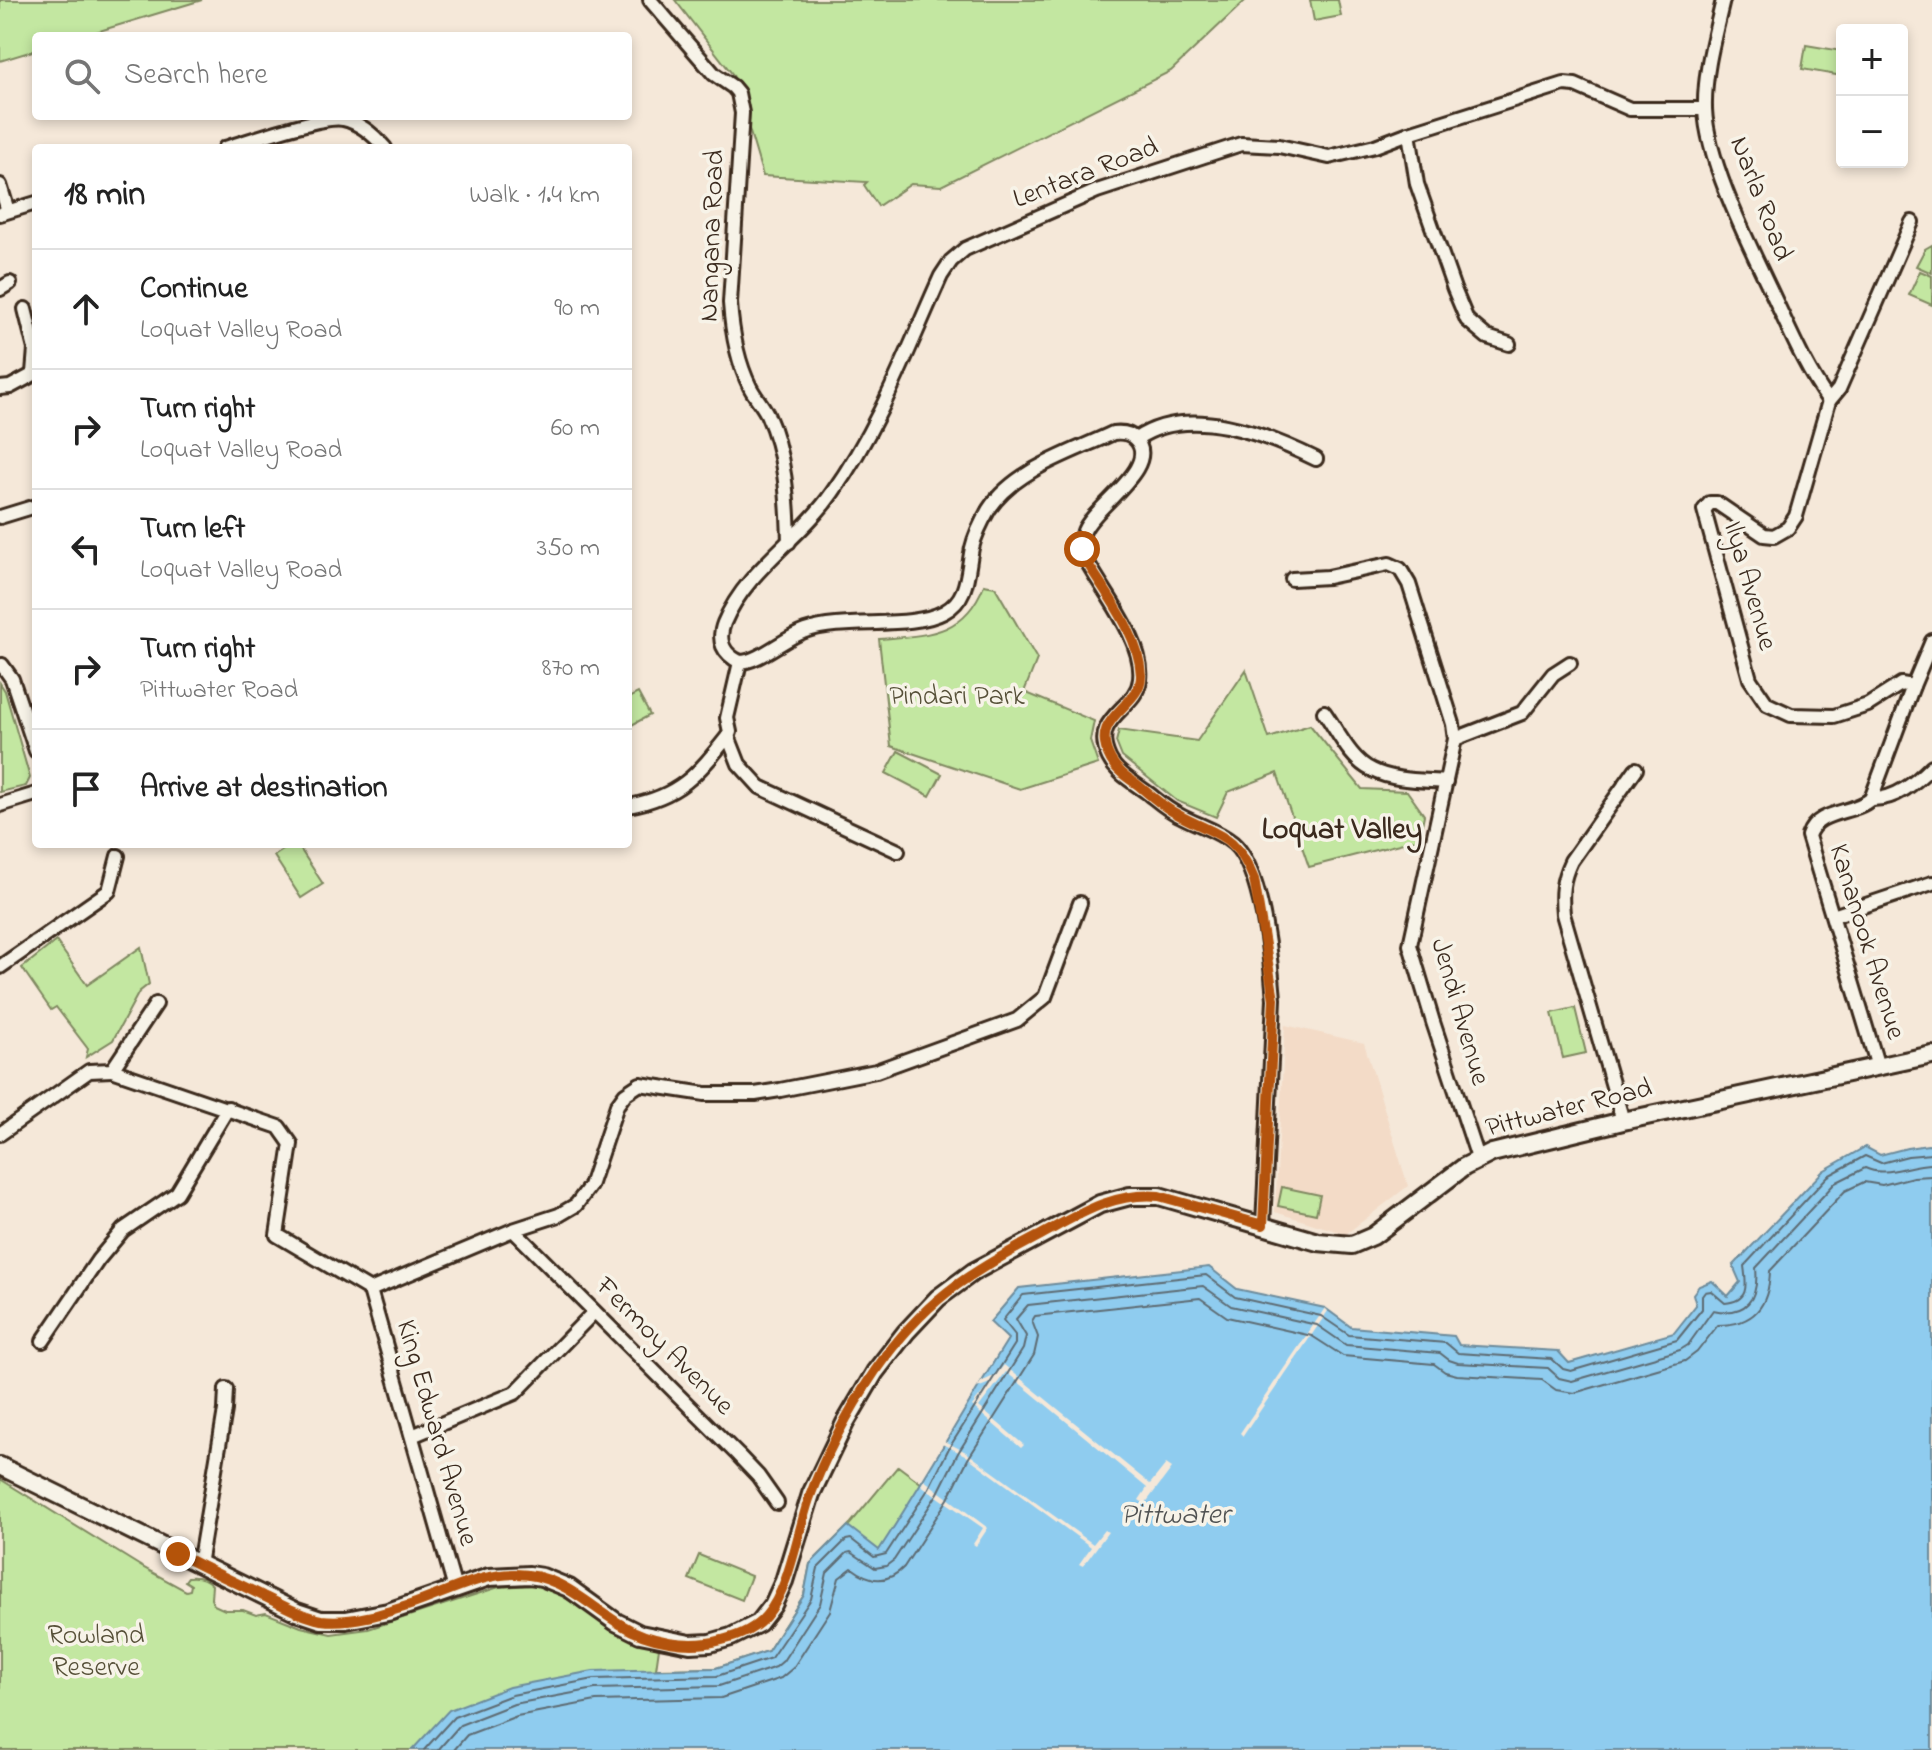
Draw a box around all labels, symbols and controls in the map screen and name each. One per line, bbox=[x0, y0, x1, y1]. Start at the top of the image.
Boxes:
map controls bbox=[1836, 24, 1908, 168]
button: + bbox=[1836, 24, 1908, 96]
search box bbox=[32, 32, 632, 120]
icon: search bbox=[60, 54, 104, 98]
text: Search here bbox=[124, 54, 268, 98]
button: − bbox=[1836, 96, 1908, 168]
street label: Lentara Road bbox=[1007, 127, 1165, 221]
street label: Narla Road bbox=[1717, 131, 1803, 267]
street label: Nangana Road bbox=[690, 149, 737, 323]
text: 18 min bbox=[64, 171, 145, 221]
text: Walk · 1.4 km bbox=[469, 177, 600, 215]
text: Continue bbox=[140, 268, 248, 312]
icon: ahead bbox=[64, 287, 108, 331]
text: 90 m bbox=[554, 290, 600, 328]
text: Loquat Valley Road bbox=[140, 312, 342, 350]
text: Turn right bbox=[140, 388, 255, 432]
icon: right bbox=[64, 407, 108, 451]
text: 60 m bbox=[551, 410, 600, 448]
text: Loquat Valley Road bbox=[140, 432, 342, 470]
text: Turn left bbox=[140, 508, 245, 552]
street label: Ilya Avenue bbox=[1711, 517, 1787, 656]
icon: left bbox=[64, 527, 108, 571]
text: 350 m bbox=[536, 530, 600, 568]
route start bbox=[1064, 531, 1100, 567]
text: Loquat Valley Road bbox=[140, 552, 342, 590]
text: Turn right bbox=[140, 628, 255, 672]
icon: right bbox=[64, 647, 108, 691]
text: 870 m bbox=[542, 650, 600, 688]
text: Pittwater Road bbox=[140, 672, 298, 710]
park label: Pindari Park bbox=[889, 677, 1026, 718]
icon: arrive bbox=[64, 767, 108, 811]
text: Arrive at destination bbox=[140, 767, 388, 811]
district label: Loquat Valley bbox=[1262, 809, 1422, 853]
street label: Kananook Avenue bbox=[1817, 839, 1915, 1045]
street label: Jendi Avenue bbox=[1418, 934, 1500, 1091]
street label: Pittwater Road bbox=[1481, 1068, 1657, 1150]
street label: Fermoy Avenue bbox=[584, 1267, 743, 1426]
street label: King Edward Avenue bbox=[384, 1315, 488, 1551]
water label: Pittwater bbox=[1120, 1494, 1234, 1538]
route end bbox=[160, 1536, 196, 1572]
park label: Rowland Reserve bbox=[47, 1616, 145, 1689]

